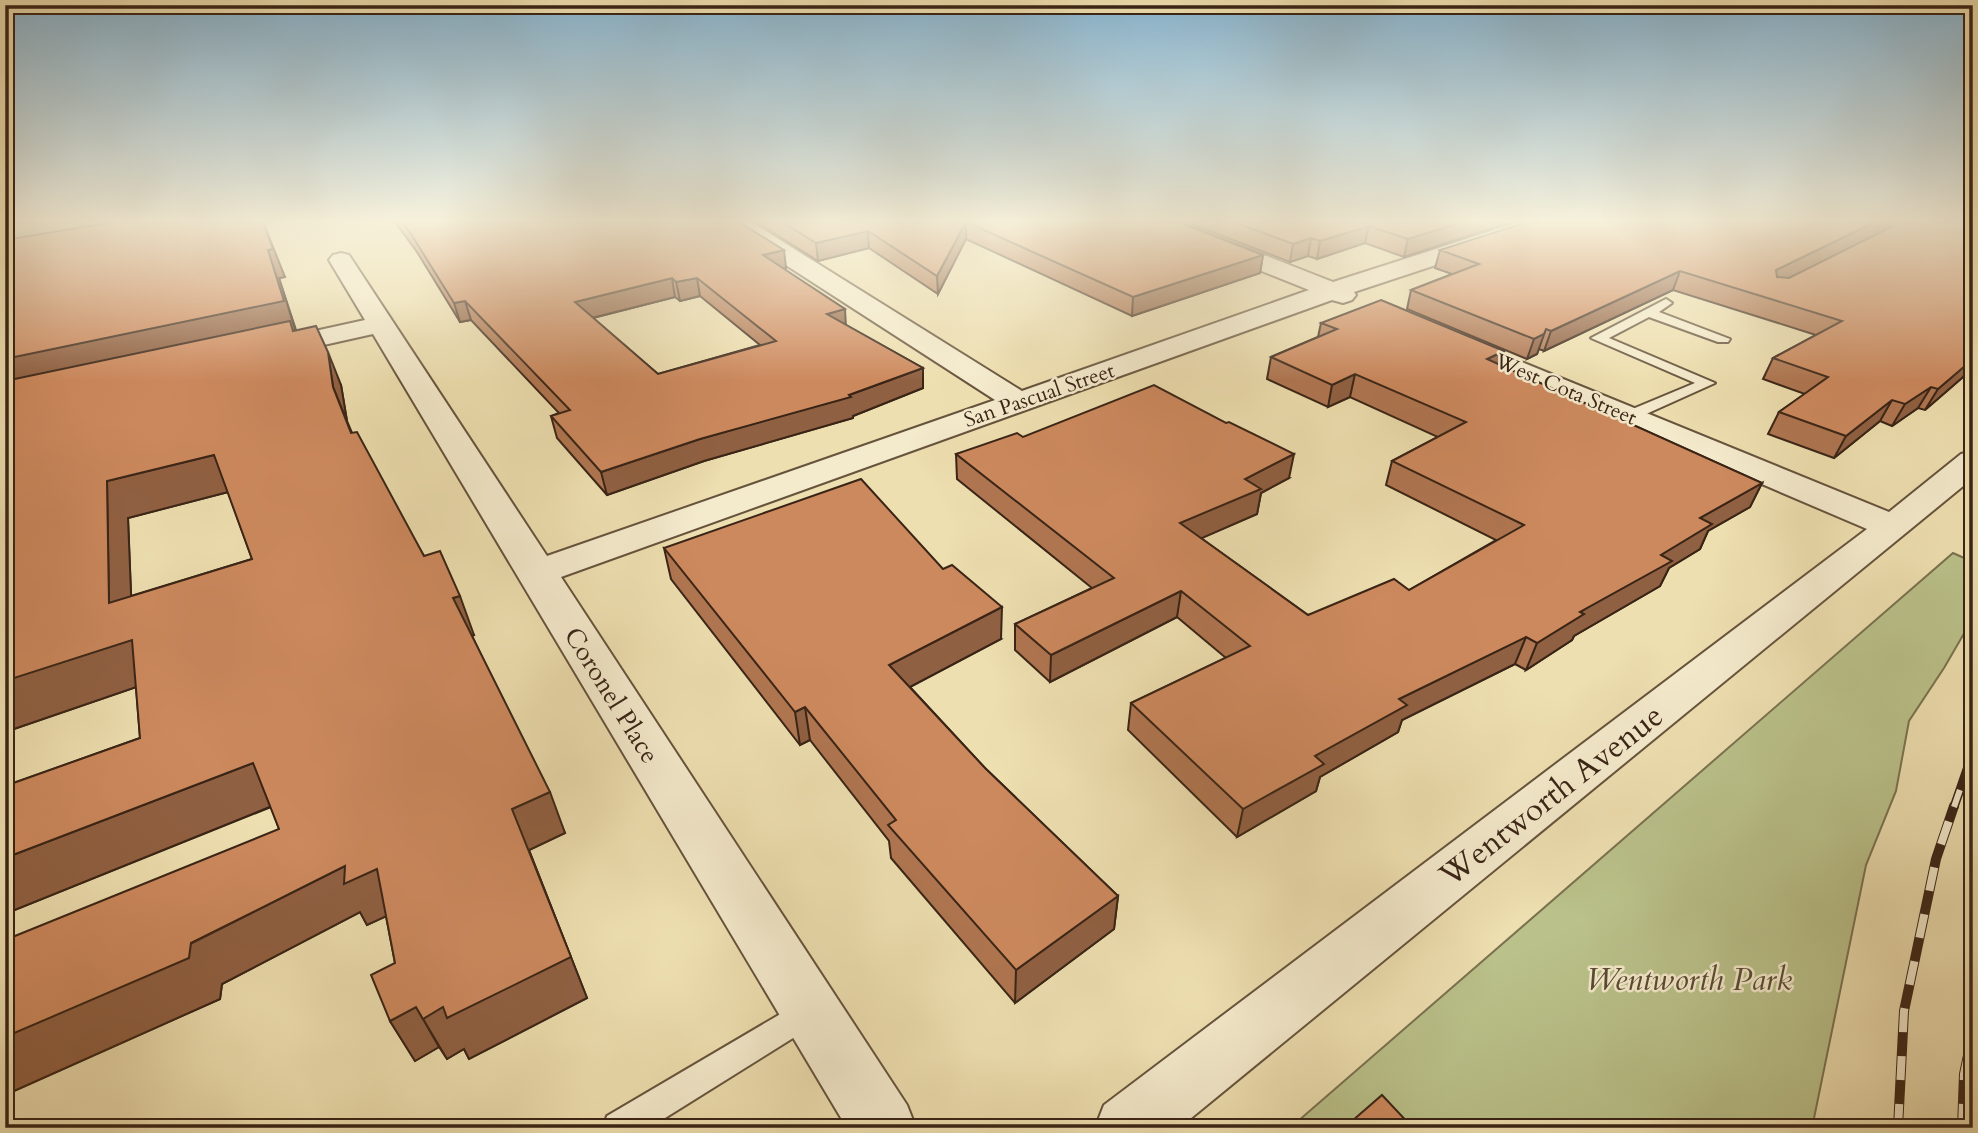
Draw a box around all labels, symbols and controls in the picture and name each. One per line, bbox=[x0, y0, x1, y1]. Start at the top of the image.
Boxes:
street label: West Cota Street bbox=[1490, 346, 1641, 433]
street label: San Pascual Street bbox=[960, 356, 1119, 435]
street label: Coronel Place bbox=[556, 620, 667, 770]
street label: Wentworth Avenue bbox=[1430, 694, 1673, 898]
park label: Wentworth Park bbox=[1586, 958, 1792, 1002]

